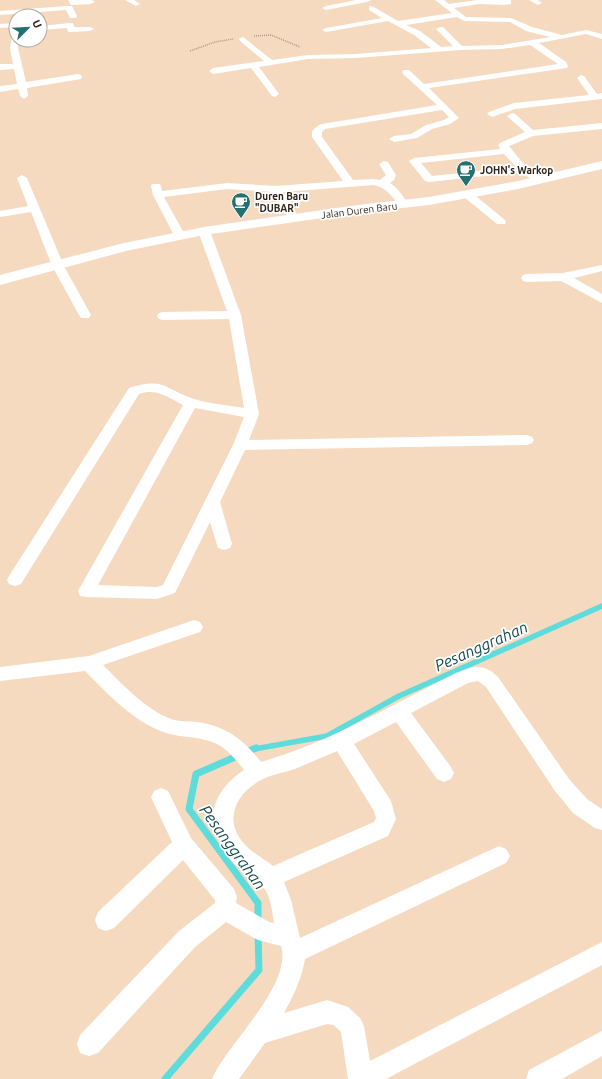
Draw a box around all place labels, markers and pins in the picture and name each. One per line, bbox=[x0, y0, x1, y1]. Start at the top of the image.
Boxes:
cafe icon: JOHN's Warkop bbox=[455, 159, 477, 187]
place label: JOHN's Warkop bbox=[480, 165, 553, 176]
cafe icon: Duren Baru "DUBAR" bbox=[230, 191, 252, 219]
place label: Duren Baru "DUBAR" bbox=[255, 191, 308, 214]

